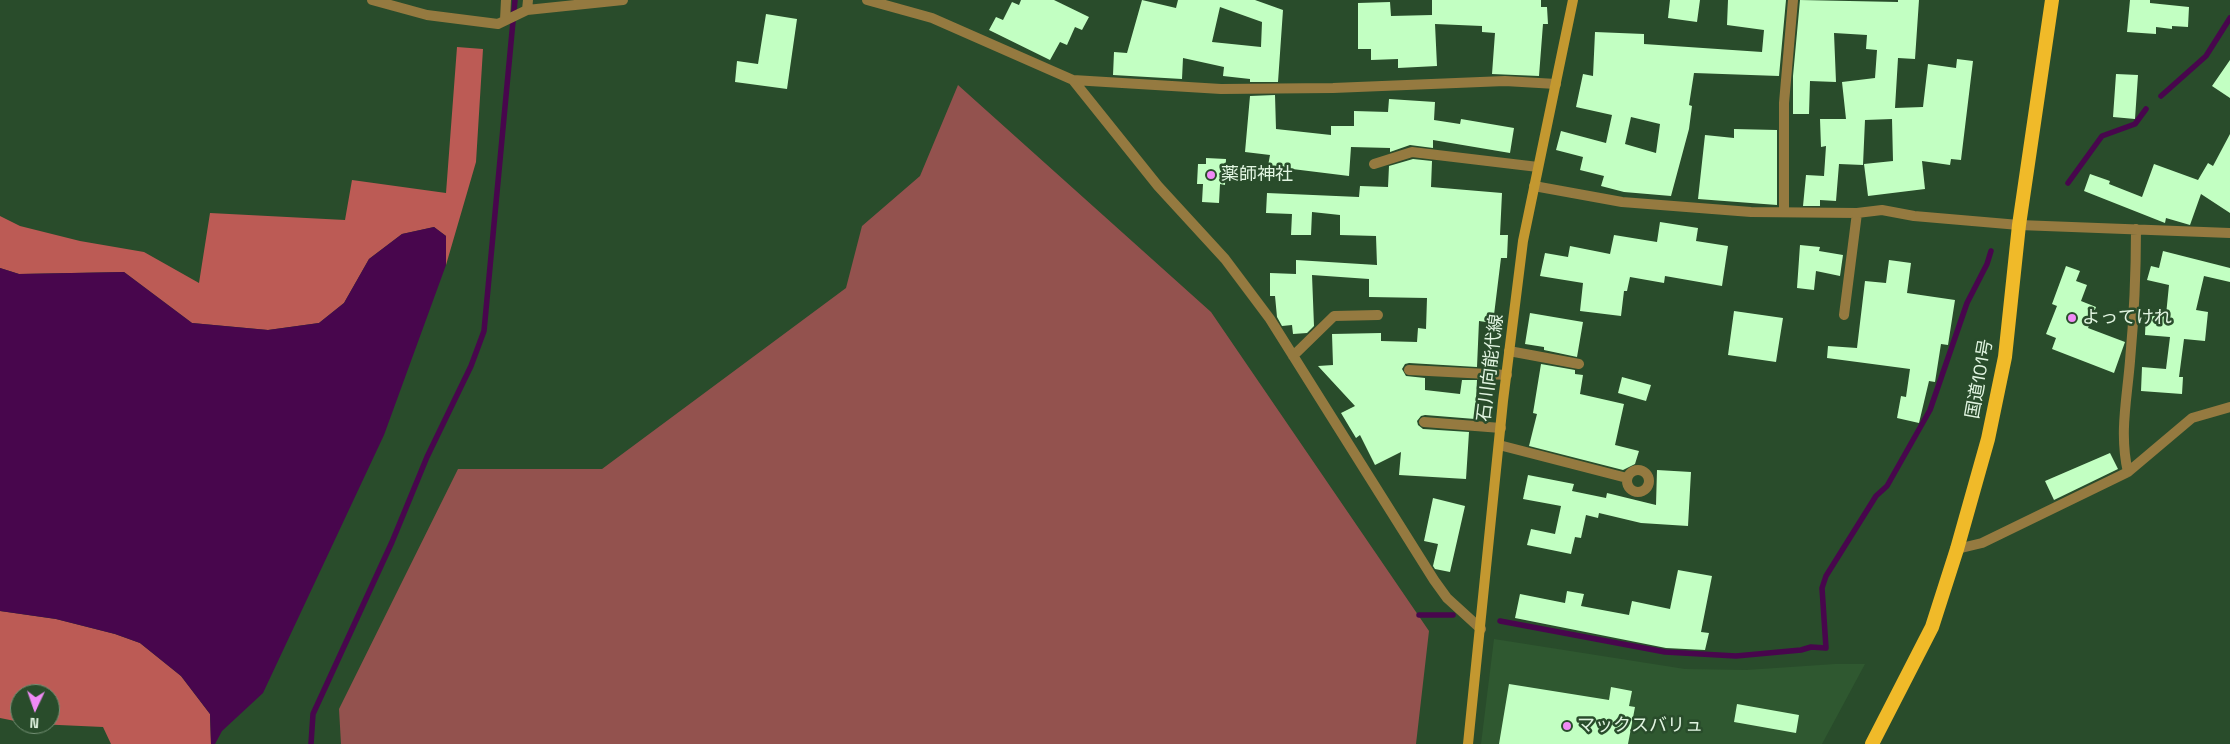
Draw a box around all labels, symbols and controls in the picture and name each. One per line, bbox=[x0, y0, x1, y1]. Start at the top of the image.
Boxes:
place label: 薬師神社 bbox=[1221, 164, 1293, 186]
marker: 薬師神社 bbox=[1205, 169, 1217, 181]
place label: よってけれ bbox=[2082, 307, 2172, 329]
marker: よってけれ bbox=[2066, 312, 2078, 324]
street label: 石川向能代線 bbox=[1474, 313, 1508, 423]
street label: 国道101号 bbox=[1962, 337, 1998, 421]
north arrow bbox=[10, 684, 60, 734]
text: N bbox=[29, 714, 39, 732]
place label: マックスバリュ bbox=[1577, 715, 1703, 737]
marker: マックスバリュ bbox=[1561, 720, 1573, 732]

